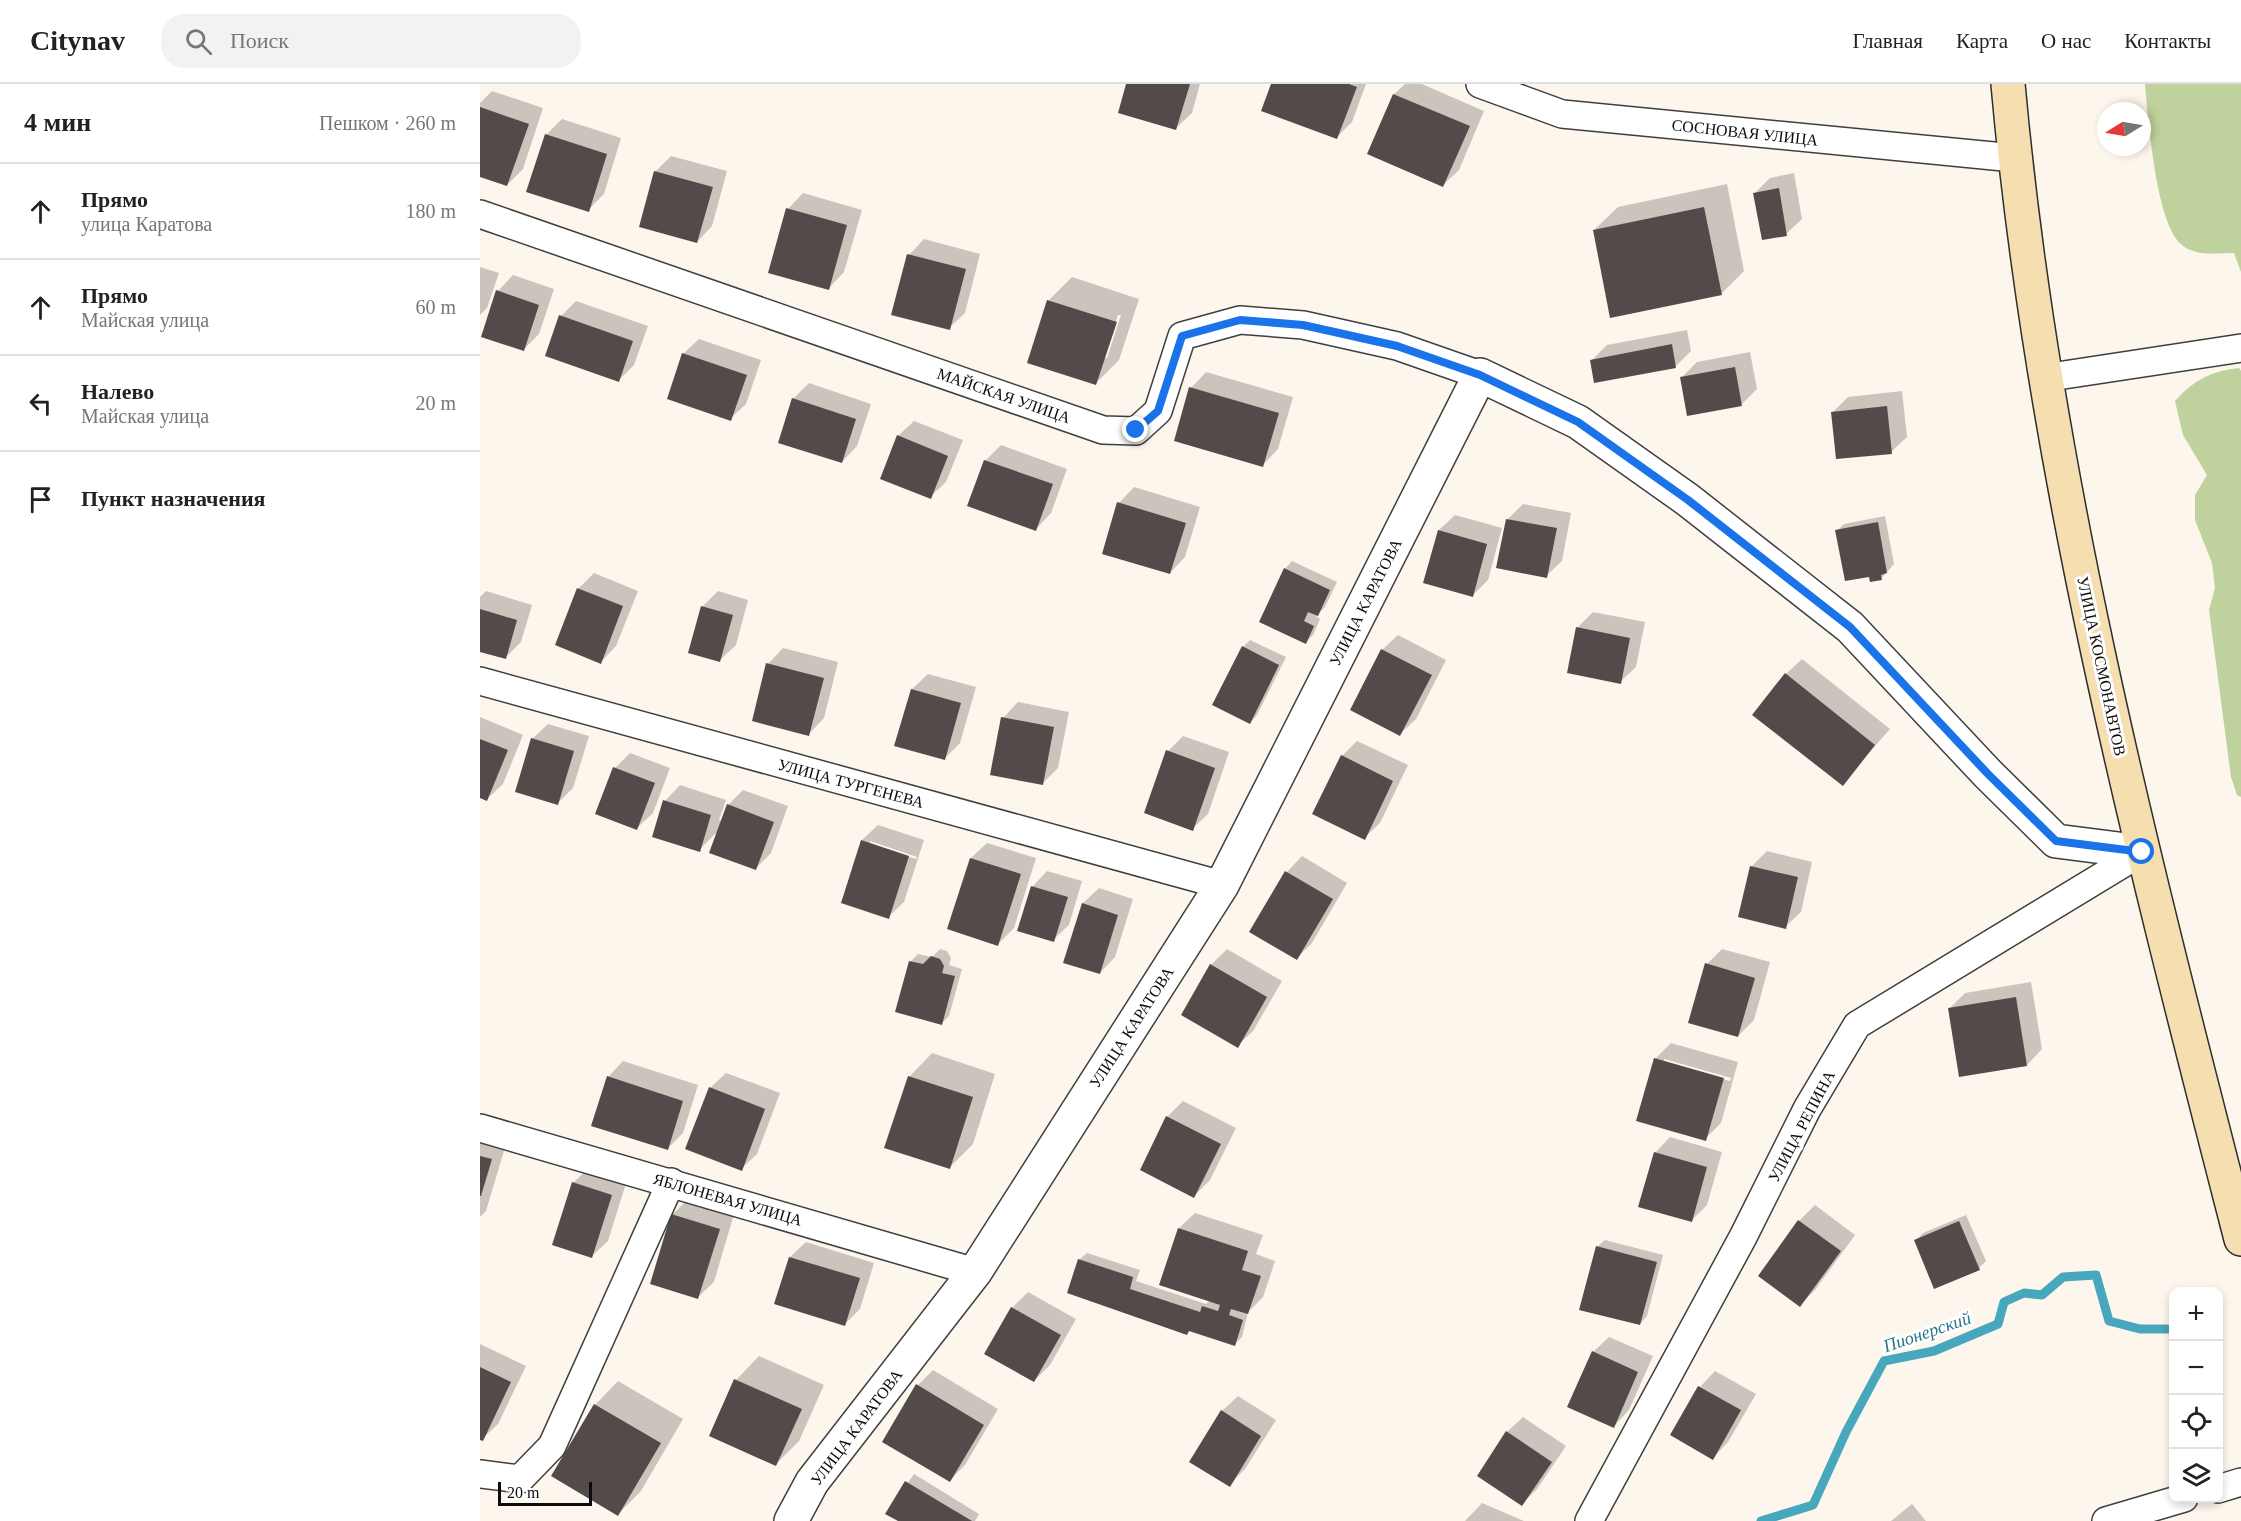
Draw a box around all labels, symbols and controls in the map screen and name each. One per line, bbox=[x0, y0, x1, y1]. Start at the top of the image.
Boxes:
search box bbox=[161, 14, 581, 68]
text: Citynav bbox=[30, 25, 125, 56]
icon: search bbox=[182, 25, 215, 58]
text: Поиск bbox=[230, 28, 289, 53]
text: Главная bbox=[1853, 29, 1923, 53]
text: Карта bbox=[1956, 29, 2008, 53]
text: О нас bbox=[2041, 29, 2091, 53]
text: Контакты bbox=[2124, 29, 2211, 53]
north arrow bbox=[2097, 102, 2151, 156]
text: 4 мин bbox=[24, 108, 91, 137]
text: Пешком · 260 m bbox=[319, 112, 456, 134]
street label: СОСНОВАЯ УЛИЦА bbox=[1671, 116, 1819, 150]
text: Прямо bbox=[81, 187, 148, 212]
icon: ahead bbox=[24, 195, 57, 228]
text: 180 m bbox=[405, 200, 456, 222]
text: улица Каратова bbox=[81, 213, 212, 235]
text: Прямо bbox=[81, 283, 148, 308]
icon: ahead bbox=[24, 291, 57, 324]
text: 60 m bbox=[415, 296, 456, 318]
text: Майская улица bbox=[81, 309, 209, 331]
street label: МАЙСКАЯ УЛИЦА bbox=[935, 364, 1074, 427]
text: Налево bbox=[81, 379, 154, 404]
icon: left bbox=[24, 387, 57, 420]
text: 20 m bbox=[415, 392, 456, 414]
text: Майская улица bbox=[81, 405, 209, 427]
route end bbox=[1122, 416, 1148, 442]
icon: arrive bbox=[24, 483, 57, 516]
text: Пункт назначения bbox=[81, 486, 266, 511]
street label: УЛИЦА КАРАТОВА bbox=[1326, 535, 1406, 669]
street label: УЛИЦА КОСМОНАВТОВ bbox=[2073, 575, 2129, 758]
street label: УЛИЦА ТУРГЕНЕВА bbox=[776, 756, 926, 812]
route start bbox=[2128, 838, 2154, 864]
street label: УЛИЦА КАРАТОВА bbox=[1086, 963, 1178, 1091]
street label: УЛИЦА РЕПИНА bbox=[1765, 1067, 1839, 1185]
street label: ЯБЛОНЕВАЯ УЛИЦА bbox=[651, 1170, 805, 1230]
map controls bbox=[2169, 1287, 2223, 1503]
button: + bbox=[2169, 1287, 2223, 1341]
water label: Пионерский bbox=[1880, 1308, 1973, 1357]
button: − bbox=[2169, 1341, 2223, 1395]
street label: УЛИЦА КАРАТОВА bbox=[807, 1366, 907, 1489]
button: locate bbox=[2169, 1395, 2223, 1449]
button: layers bbox=[2169, 1449, 2223, 1503]
scale bar bbox=[498, 1479, 592, 1506]
text: 20 m bbox=[507, 1484, 539, 1501]

